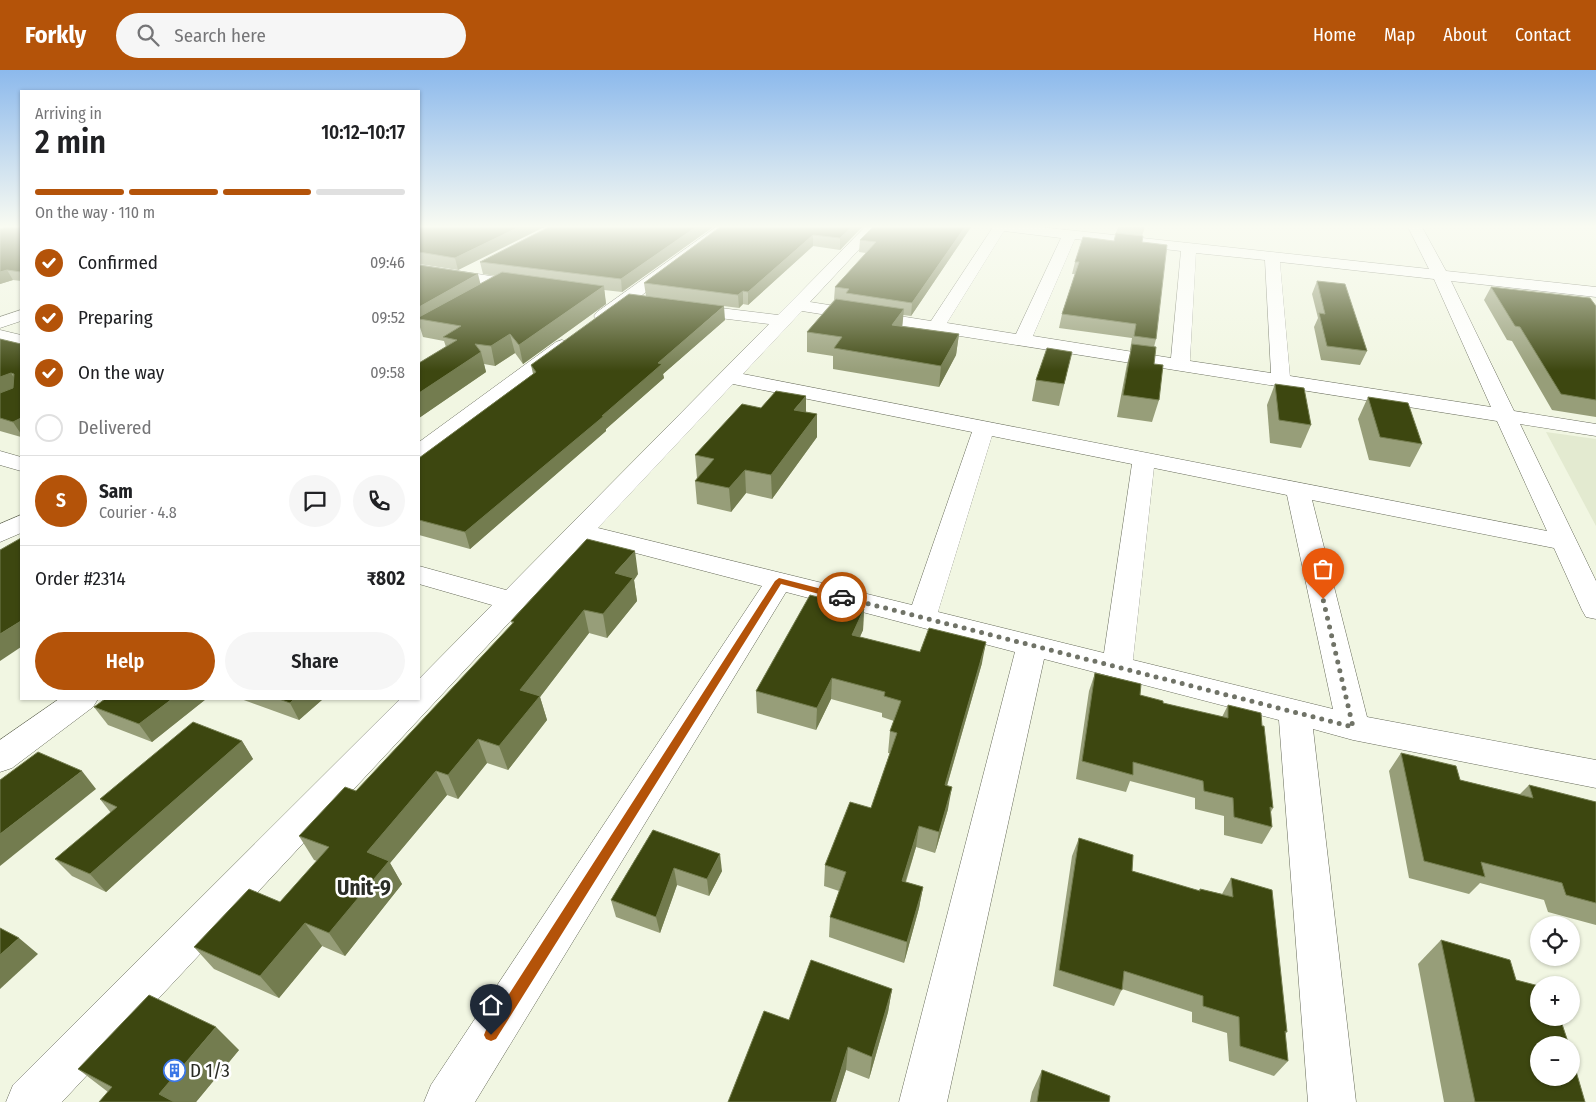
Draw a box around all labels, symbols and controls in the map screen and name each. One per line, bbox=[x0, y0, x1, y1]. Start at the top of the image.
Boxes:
search box bbox=[116, 13, 466, 58]
text: Forkly bbox=[25, 21, 86, 49]
icon: search bbox=[134, 21, 162, 49]
text: Search here bbox=[174, 24, 266, 47]
text: Home bbox=[1313, 24, 1356, 46]
text: Map bbox=[1384, 24, 1415, 46]
text: About bbox=[1443, 24, 1487, 46]
text: Contact bbox=[1515, 24, 1571, 46]
text: Arriving in bbox=[35, 104, 102, 123]
text: 10:12–10:17 bbox=[321, 121, 405, 144]
text: 2 min bbox=[35, 123, 106, 161]
text: On the way · 110 m bbox=[35, 203, 155, 222]
icon: check bbox=[35, 249, 63, 277]
text: Confirmed bbox=[78, 251, 158, 274]
text: 09:46 bbox=[370, 253, 405, 272]
icon: check bbox=[35, 304, 63, 332]
text: Preparing bbox=[78, 306, 153, 329]
text: 09:52 bbox=[371, 308, 405, 327]
icon: check bbox=[35, 359, 63, 387]
text: On the way bbox=[78, 361, 164, 384]
text: 09:58 bbox=[370, 363, 405, 382]
text: Delivered bbox=[78, 416, 152, 439]
button: chat bbox=[289, 475, 341, 527]
button: phone bbox=[353, 475, 405, 527]
text: Sam bbox=[99, 480, 133, 503]
text: S bbox=[56, 489, 66, 512]
text: Courier · 4.8 bbox=[99, 503, 177, 522]
pin bbox=[1302, 548, 1344, 599]
icon: bag bbox=[1309, 555, 1337, 583]
text: Order #2314 bbox=[35, 567, 126, 590]
text: ₹802 bbox=[367, 567, 405, 590]
courier bbox=[817, 572, 867, 622]
icon: car bbox=[828, 583, 856, 611]
button: Help bbox=[35, 632, 215, 690]
button: Share bbox=[225, 632, 405, 690]
district label: Unit-9 bbox=[337, 875, 391, 901]
map controls bbox=[1530, 916, 1580, 1086]
button: locate bbox=[1530, 916, 1580, 966]
button: + bbox=[1530, 976, 1580, 1026]
pin bbox=[470, 984, 512, 1035]
icon: home bbox=[477, 991, 505, 1019]
button: − bbox=[1530, 1036, 1580, 1086]
building icon: D 1/3 bbox=[162, 1058, 186, 1082]
place label: D 1/3 bbox=[190, 1059, 230, 1082]

